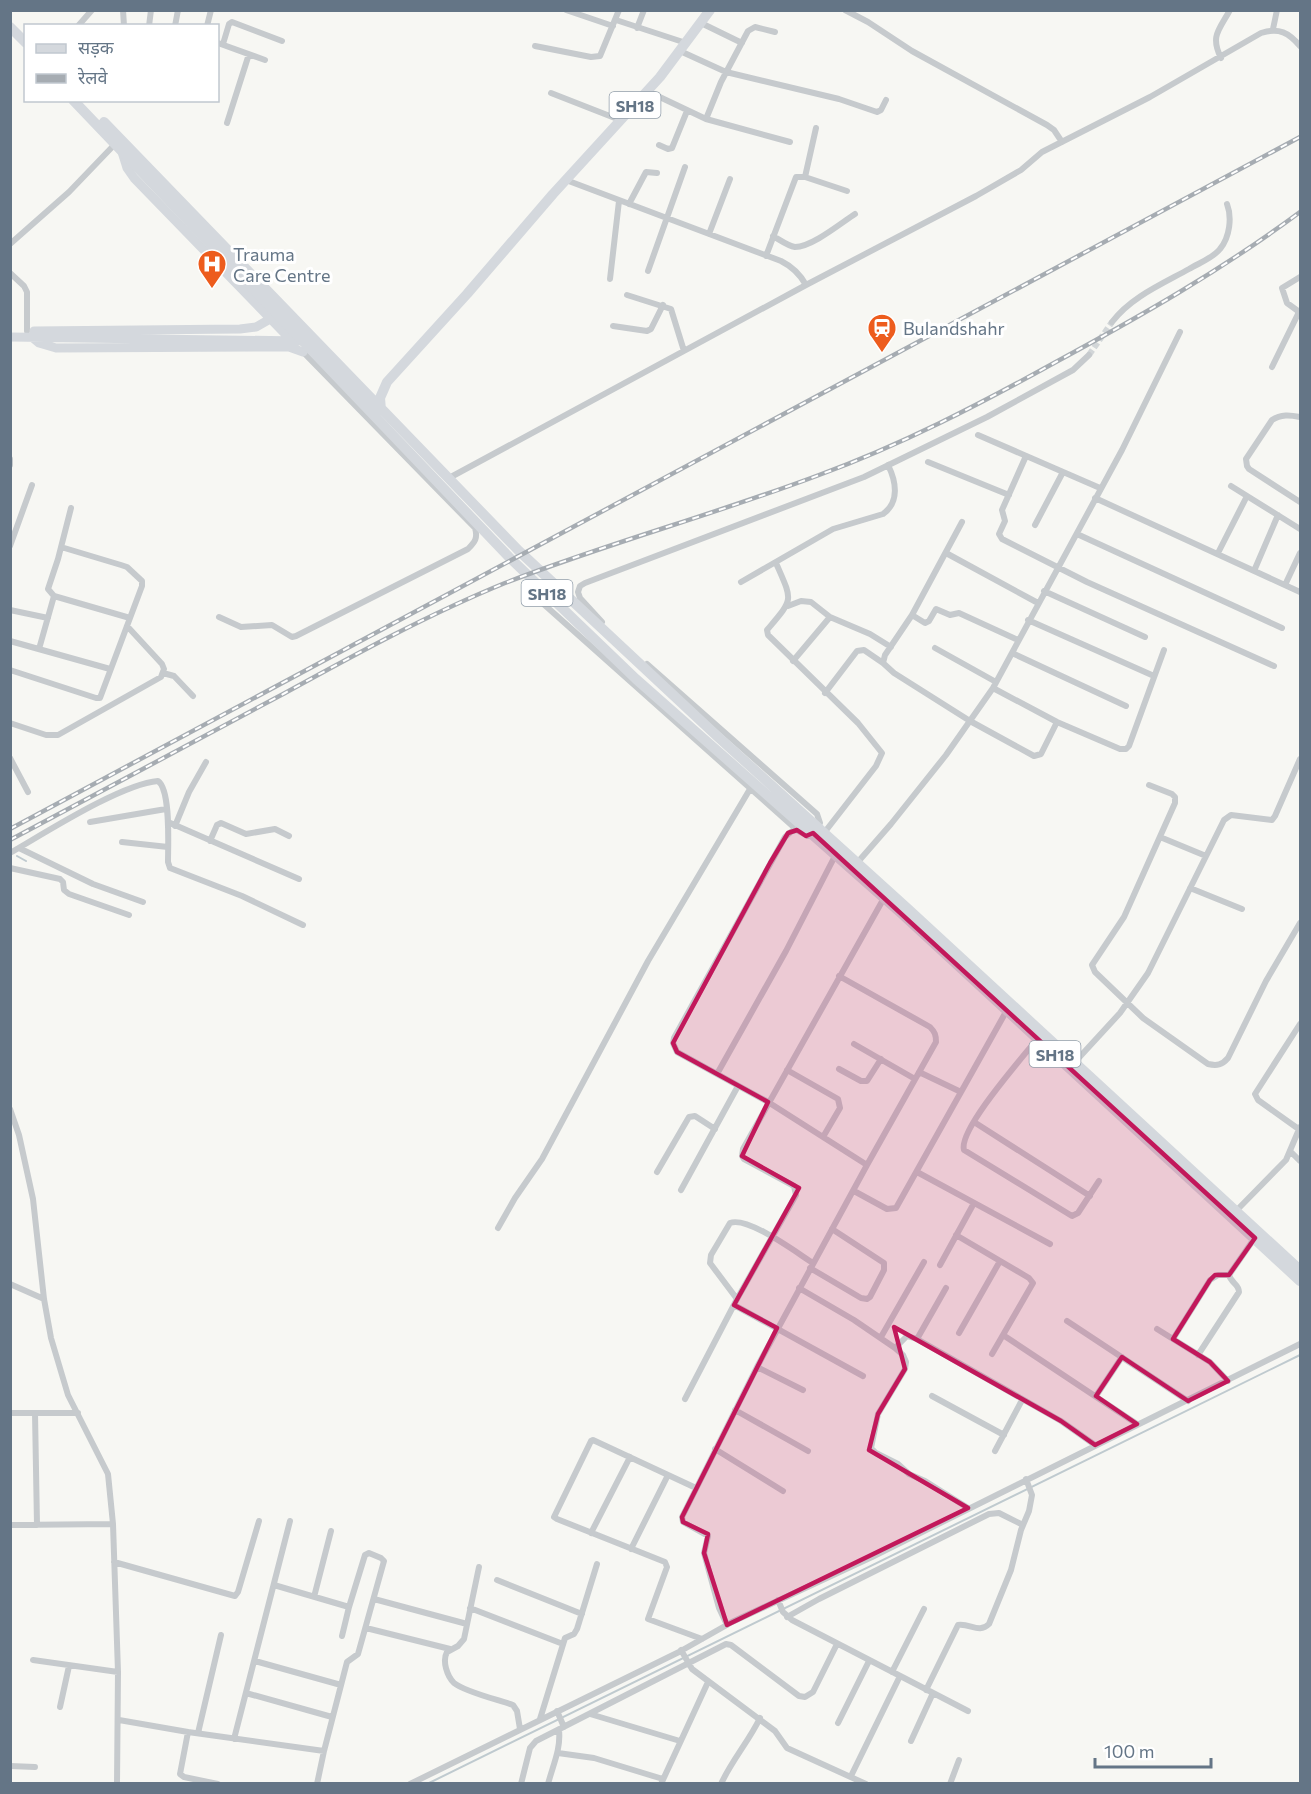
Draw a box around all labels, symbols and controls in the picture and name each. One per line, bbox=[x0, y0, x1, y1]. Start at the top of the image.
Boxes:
legend bbox=[24, 24, 219, 102]
text: सड़क bbox=[78, 36, 115, 58]
text: रेलवे bbox=[77, 66, 109, 88]
road number: SH18 bbox=[610, 92, 660, 118]
place label: Trauma Care Centre bbox=[233, 243, 330, 286]
hospital icon: Trauma Care Centre bbox=[196, 248, 228, 290]
station icon: Bulandshahr bbox=[866, 312, 898, 354]
place label: Bulandshahr bbox=[903, 317, 1005, 339]
road number: SH18 bbox=[522, 580, 572, 606]
road number: SH18 bbox=[1030, 1041, 1080, 1067]
scale bar bbox=[1095, 1731, 1210, 1769]
text: 100 m bbox=[1104, 1740, 1154, 1762]

